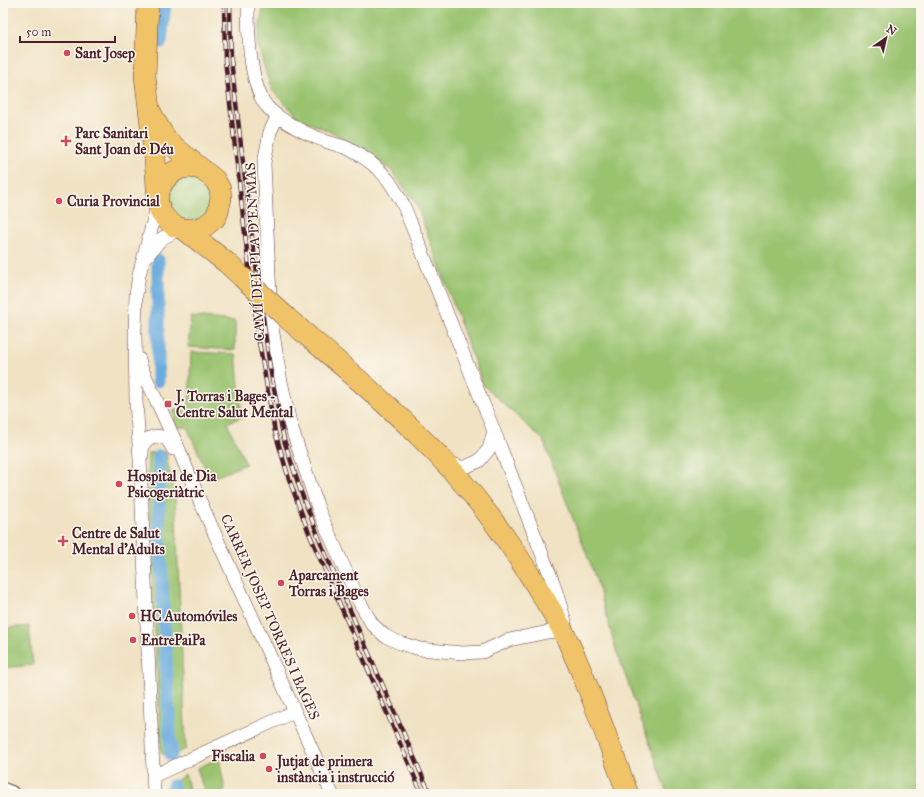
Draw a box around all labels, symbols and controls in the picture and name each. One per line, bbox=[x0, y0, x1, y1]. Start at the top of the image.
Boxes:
scale bar bbox=[20, 18, 115, 44]
north arrow bbox=[866, 18, 906, 58]
text: N bbox=[884, 22, 899, 38]
text: 50 m bbox=[26, 25, 51, 39]
place label: Sant Josep bbox=[75, 45, 135, 63]
marker: Sant Josep bbox=[62, 48, 72, 58]
place label: Parc Sanitari Sant Joan de Déu bbox=[75, 125, 174, 159]
marker: Parc Sanitari Sant Joan de Déu bbox=[60, 135, 72, 147]
street label: CAMÍ DEL PLA D'EN MAS bbox=[240, 162, 268, 342]
place label: Curia Provincial bbox=[67, 193, 161, 210]
marker: Curia Provincial bbox=[54, 196, 64, 206]
place label: J. Torras i Bages - Centre Salut Mental bbox=[174, 388, 294, 421]
marker: J. Torras i Bages - Centre Salut Mental bbox=[163, 399, 173, 409]
place label: Hospital de Dia Psicogeriàtric bbox=[127, 468, 217, 502]
marker: Hospital de Dia Psicogeriàtric bbox=[114, 479, 124, 489]
street label: CARRER JOSEP TORRES I BAGES bbox=[216, 512, 323, 723]
place label: Centre de Salut Mental d'Adults bbox=[72, 525, 165, 558]
marker: Centre de Salut Mental d'Adults bbox=[57, 535, 69, 547]
place label: Aparcament Torras i Bages bbox=[288, 567, 369, 601]
marker: Aparcament Torras i Bages bbox=[276, 578, 286, 588]
place label: HC Automóviles bbox=[140, 608, 237, 625]
marker: HC Automóviles bbox=[127, 611, 137, 621]
place label: EntrePaiPa bbox=[141, 632, 207, 649]
marker: EntrePaiPa bbox=[128, 635, 138, 645]
place label: Fiscalia bbox=[212, 748, 256, 765]
marker: Fiscalia bbox=[258, 751, 268, 761]
place label: Jutjat de primera instància i instrucció bbox=[275, 753, 395, 786]
marker: Jutjat de primera instància i instrucció bbox=[264, 764, 274, 774]

